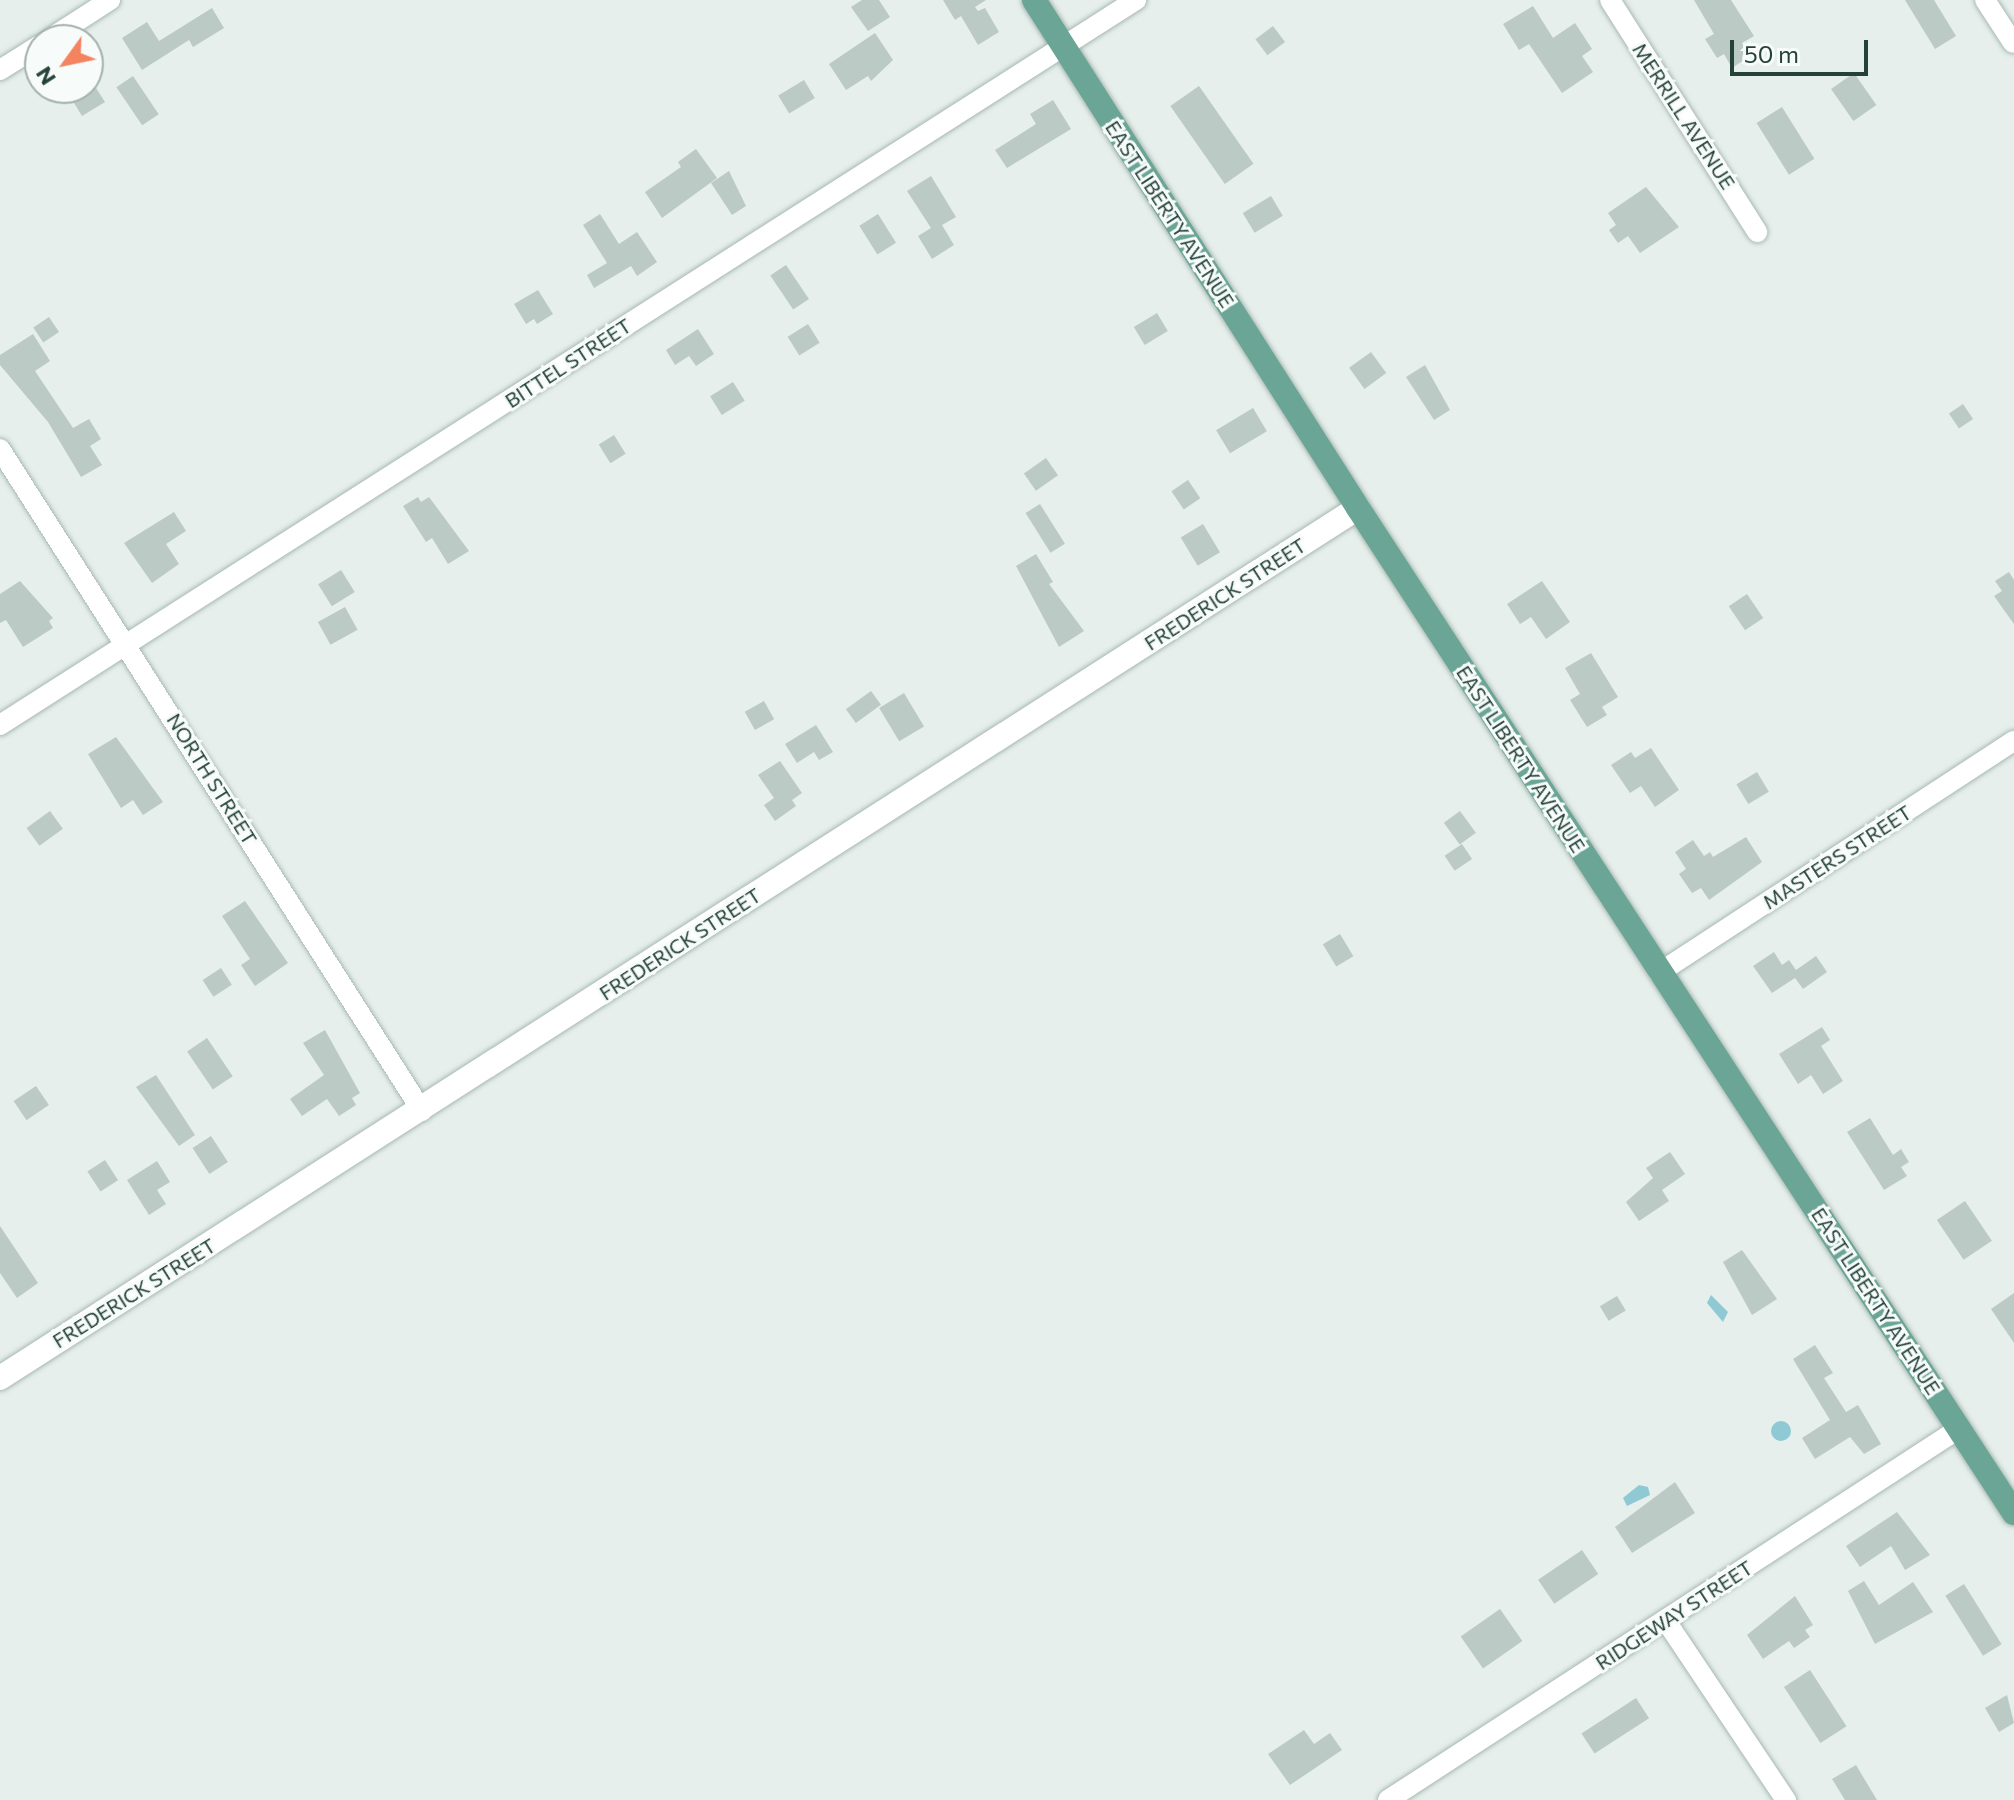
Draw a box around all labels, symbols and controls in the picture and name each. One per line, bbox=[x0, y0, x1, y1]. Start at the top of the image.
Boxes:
north arrow bbox=[24, 24, 104, 104]
scale bar bbox=[1734, 24, 1872, 74]
street label: MERRILL AVENUE bbox=[1628, 38, 1740, 194]
text: 50 m bbox=[1744, 39, 1799, 68]
text: N bbox=[29, 62, 61, 91]
street label: EAST LIBERTY AVENUE bbox=[1101, 116, 1239, 312]
street label: BITTEL STREET bbox=[500, 313, 636, 413]
street label: FREDERICK STREET bbox=[1140, 533, 1310, 655]
street label: EAST LIBERTY AVENUE bbox=[1452, 661, 1590, 857]
street label: NORTH STREET bbox=[162, 709, 262, 849]
street label: MASTERS STREET bbox=[1758, 800, 1916, 914]
street label: FREDERICK STREET bbox=[595, 883, 765, 1005]
street label: EAST LIBERTY AVENUE bbox=[1807, 1203, 1945, 1399]
street label: FREDERICK STREET bbox=[48, 1233, 220, 1353]
street label: RIDGEWAY STREET bbox=[1591, 1555, 1757, 1675]

